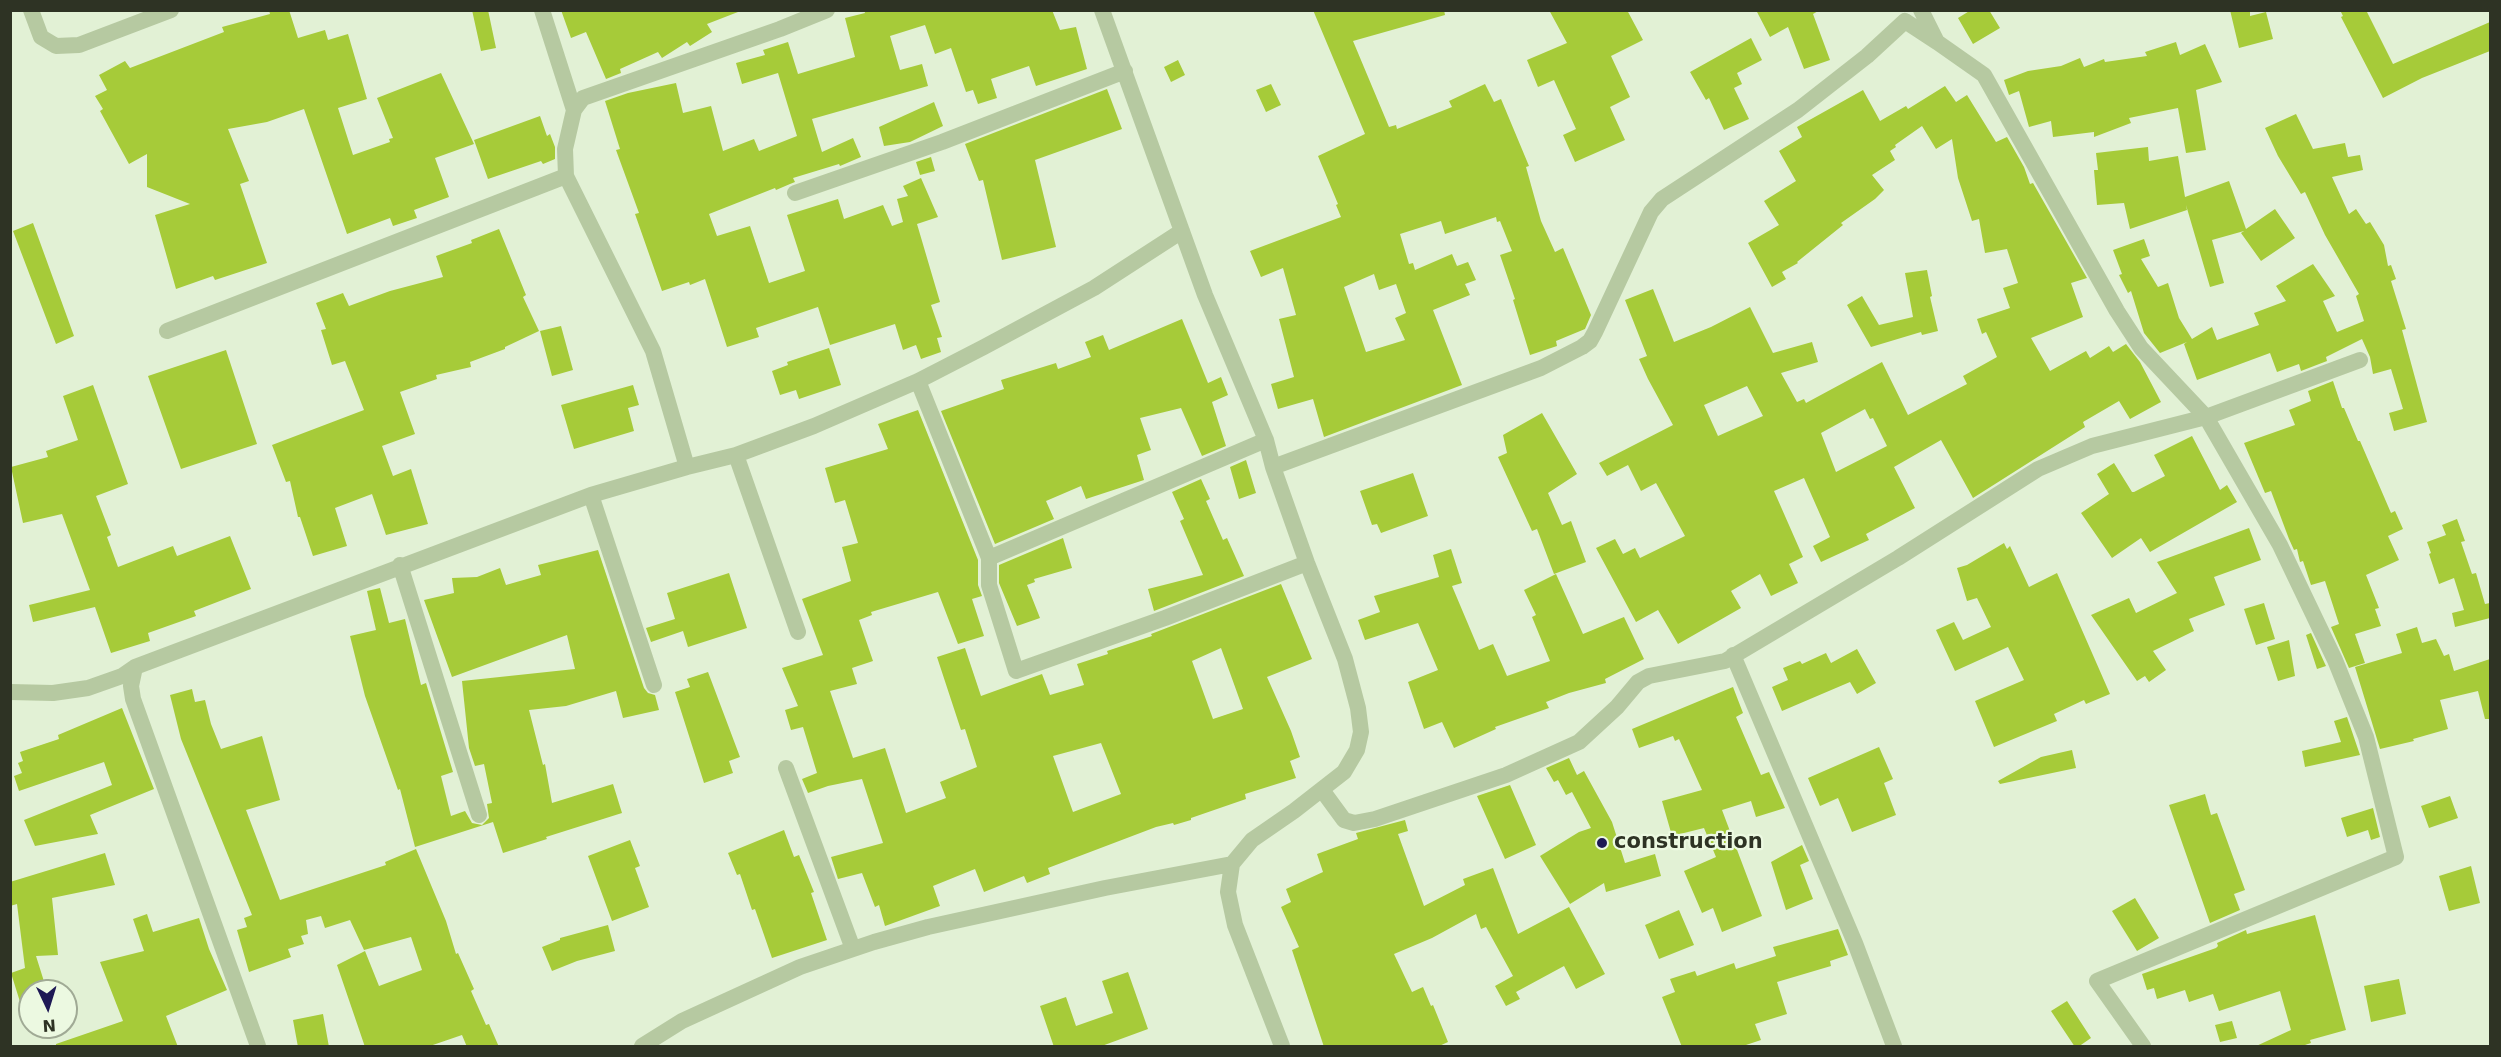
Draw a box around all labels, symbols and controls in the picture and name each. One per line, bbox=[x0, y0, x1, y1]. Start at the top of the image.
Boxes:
place label: construction bbox=[1614, 830, 1763, 856]
marker: construction bbox=[1595, 836, 1609, 850]
north arrow bbox=[18, 979, 78, 1039]
text: N bbox=[42, 1016, 57, 1035]

